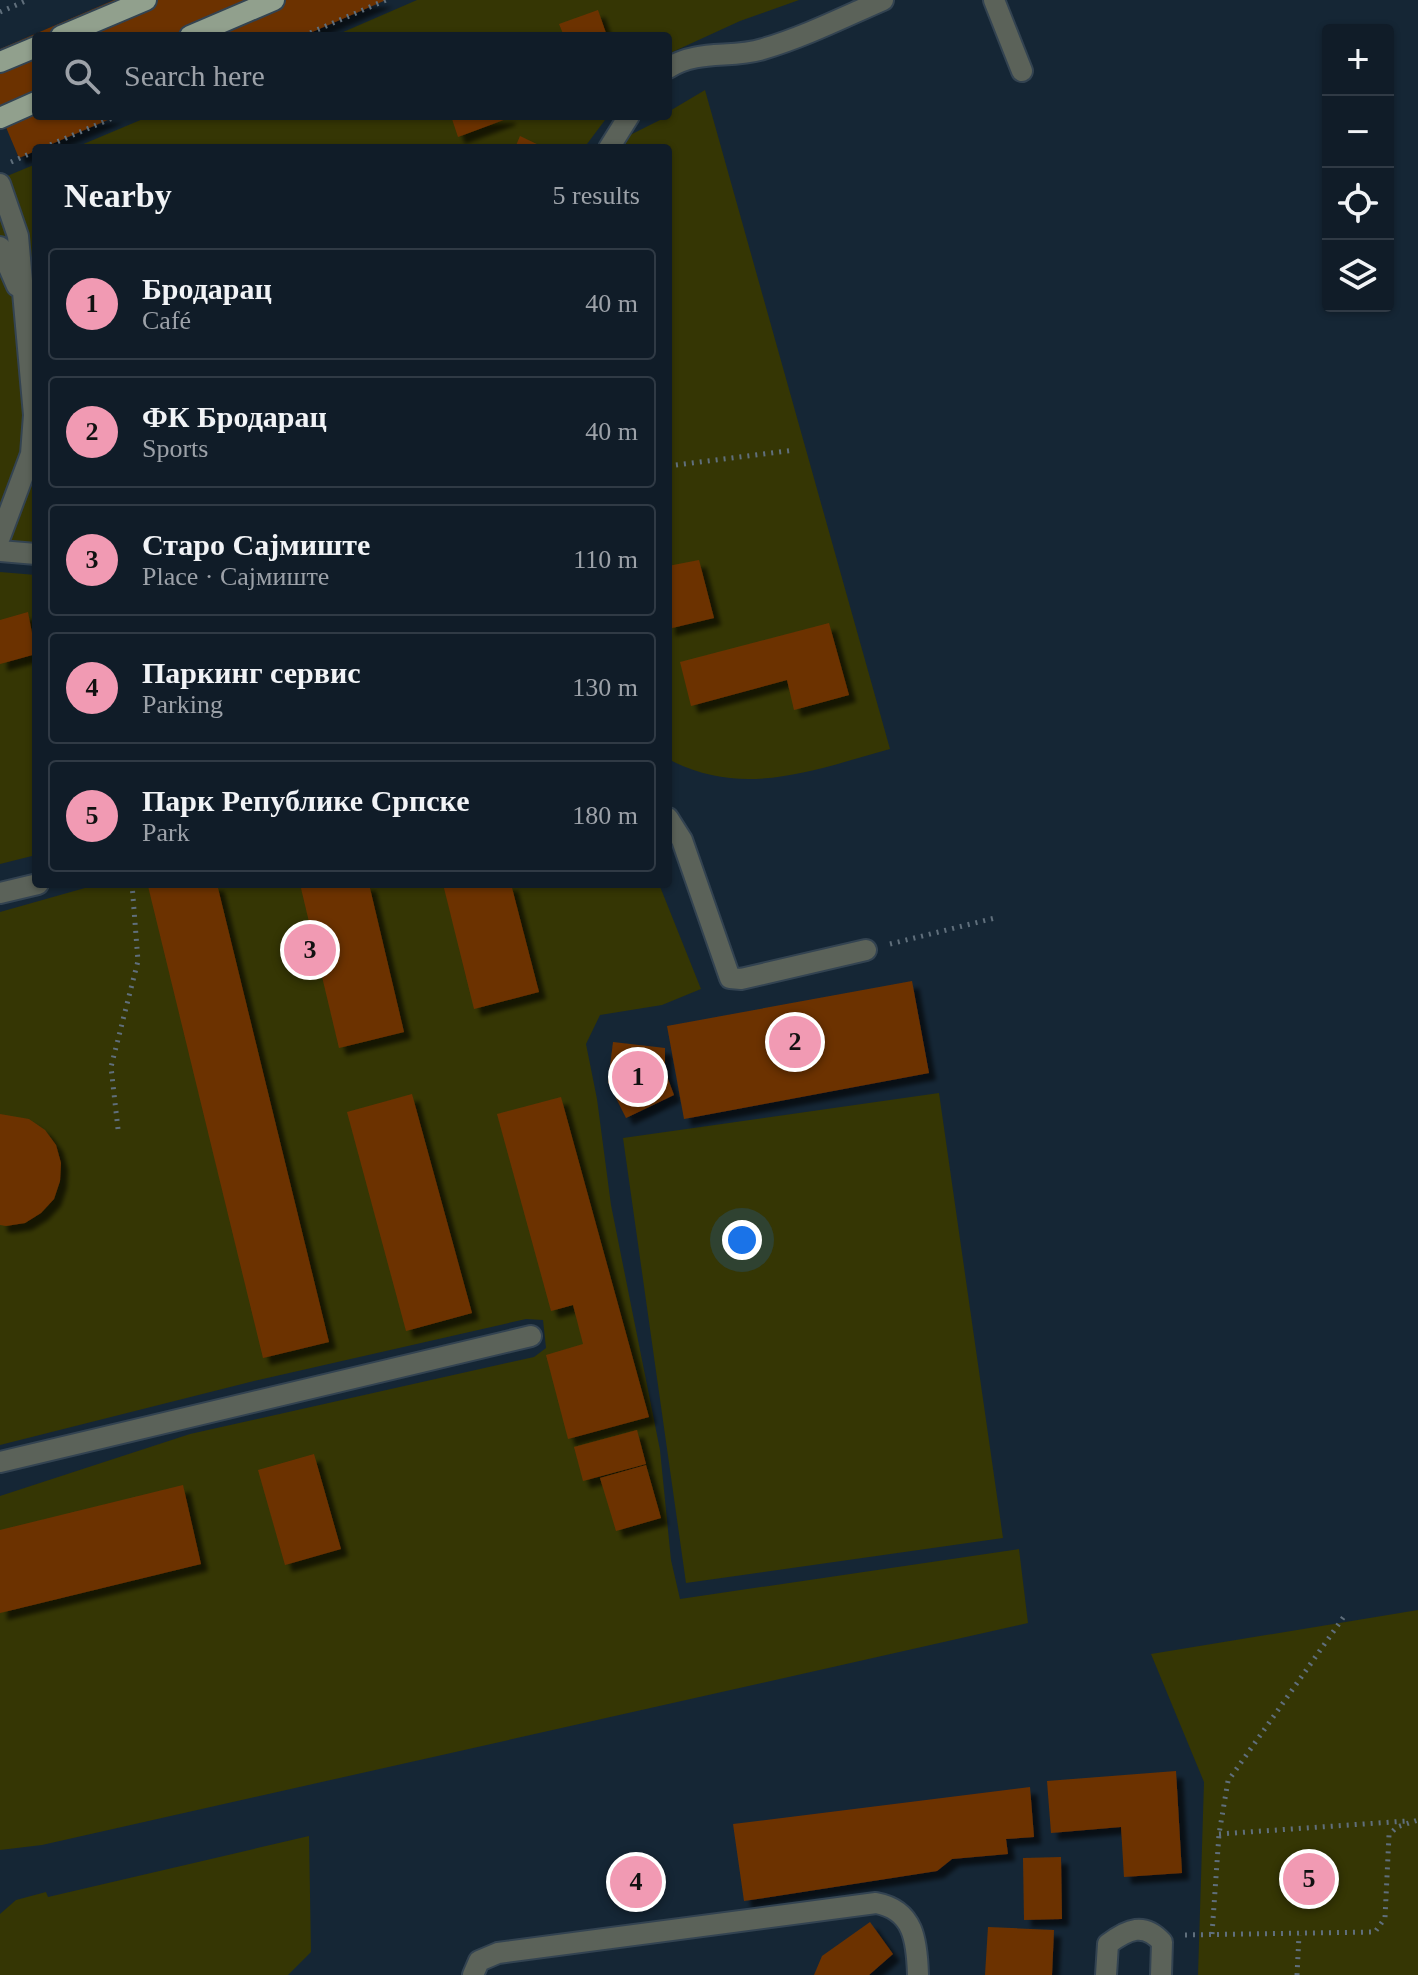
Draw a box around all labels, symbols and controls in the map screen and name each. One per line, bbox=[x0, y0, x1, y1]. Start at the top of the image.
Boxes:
map controls bbox=[1322, 24, 1394, 312]
button: + bbox=[1322, 24, 1394, 96]
search box bbox=[32, 32, 672, 120]
icon: search bbox=[60, 54, 104, 98]
text: Search here bbox=[124, 59, 265, 92]
button: − bbox=[1322, 96, 1394, 168]
button: locate bbox=[1322, 168, 1394, 240]
text: Nearby bbox=[64, 177, 172, 214]
text: 5 results bbox=[553, 181, 640, 210]
button: layers bbox=[1322, 240, 1394, 312]
text: Бродарац bbox=[142, 272, 272, 305]
text: 1 bbox=[86, 289, 99, 318]
text: 40 m bbox=[585, 289, 638, 318]
text: Café bbox=[142, 306, 191, 335]
text: ФК Бродарац bbox=[142, 400, 327, 433]
text: 2 bbox=[86, 417, 99, 446]
text: 40 m bbox=[585, 417, 638, 446]
text: Sports bbox=[142, 434, 208, 463]
text: Старо Сајмиште bbox=[142, 528, 370, 561]
text: 3 bbox=[86, 545, 99, 574]
text: 110 m bbox=[573, 545, 638, 574]
text: Place · Сајмиште bbox=[142, 562, 329, 591]
text: Паркинг сервис bbox=[142, 656, 360, 689]
text: 4 bbox=[86, 673, 99, 702]
text: 130 m bbox=[572, 673, 638, 702]
text: Parking bbox=[142, 690, 223, 719]
text: Парк Републике Српске bbox=[142, 784, 469, 817]
text: 5 bbox=[86, 801, 99, 830]
text: 180 m bbox=[572, 801, 638, 830]
text: Park bbox=[142, 818, 190, 847]
pin: 3 bbox=[284, 920, 336, 980]
pin: 2 bbox=[769, 1012, 821, 1072]
pin: 1 bbox=[612, 1047, 664, 1107]
your location bbox=[722, 1220, 762, 1260]
pin: 5 bbox=[1283, 1849, 1335, 1909]
pin: 4 bbox=[610, 1852, 662, 1912]

